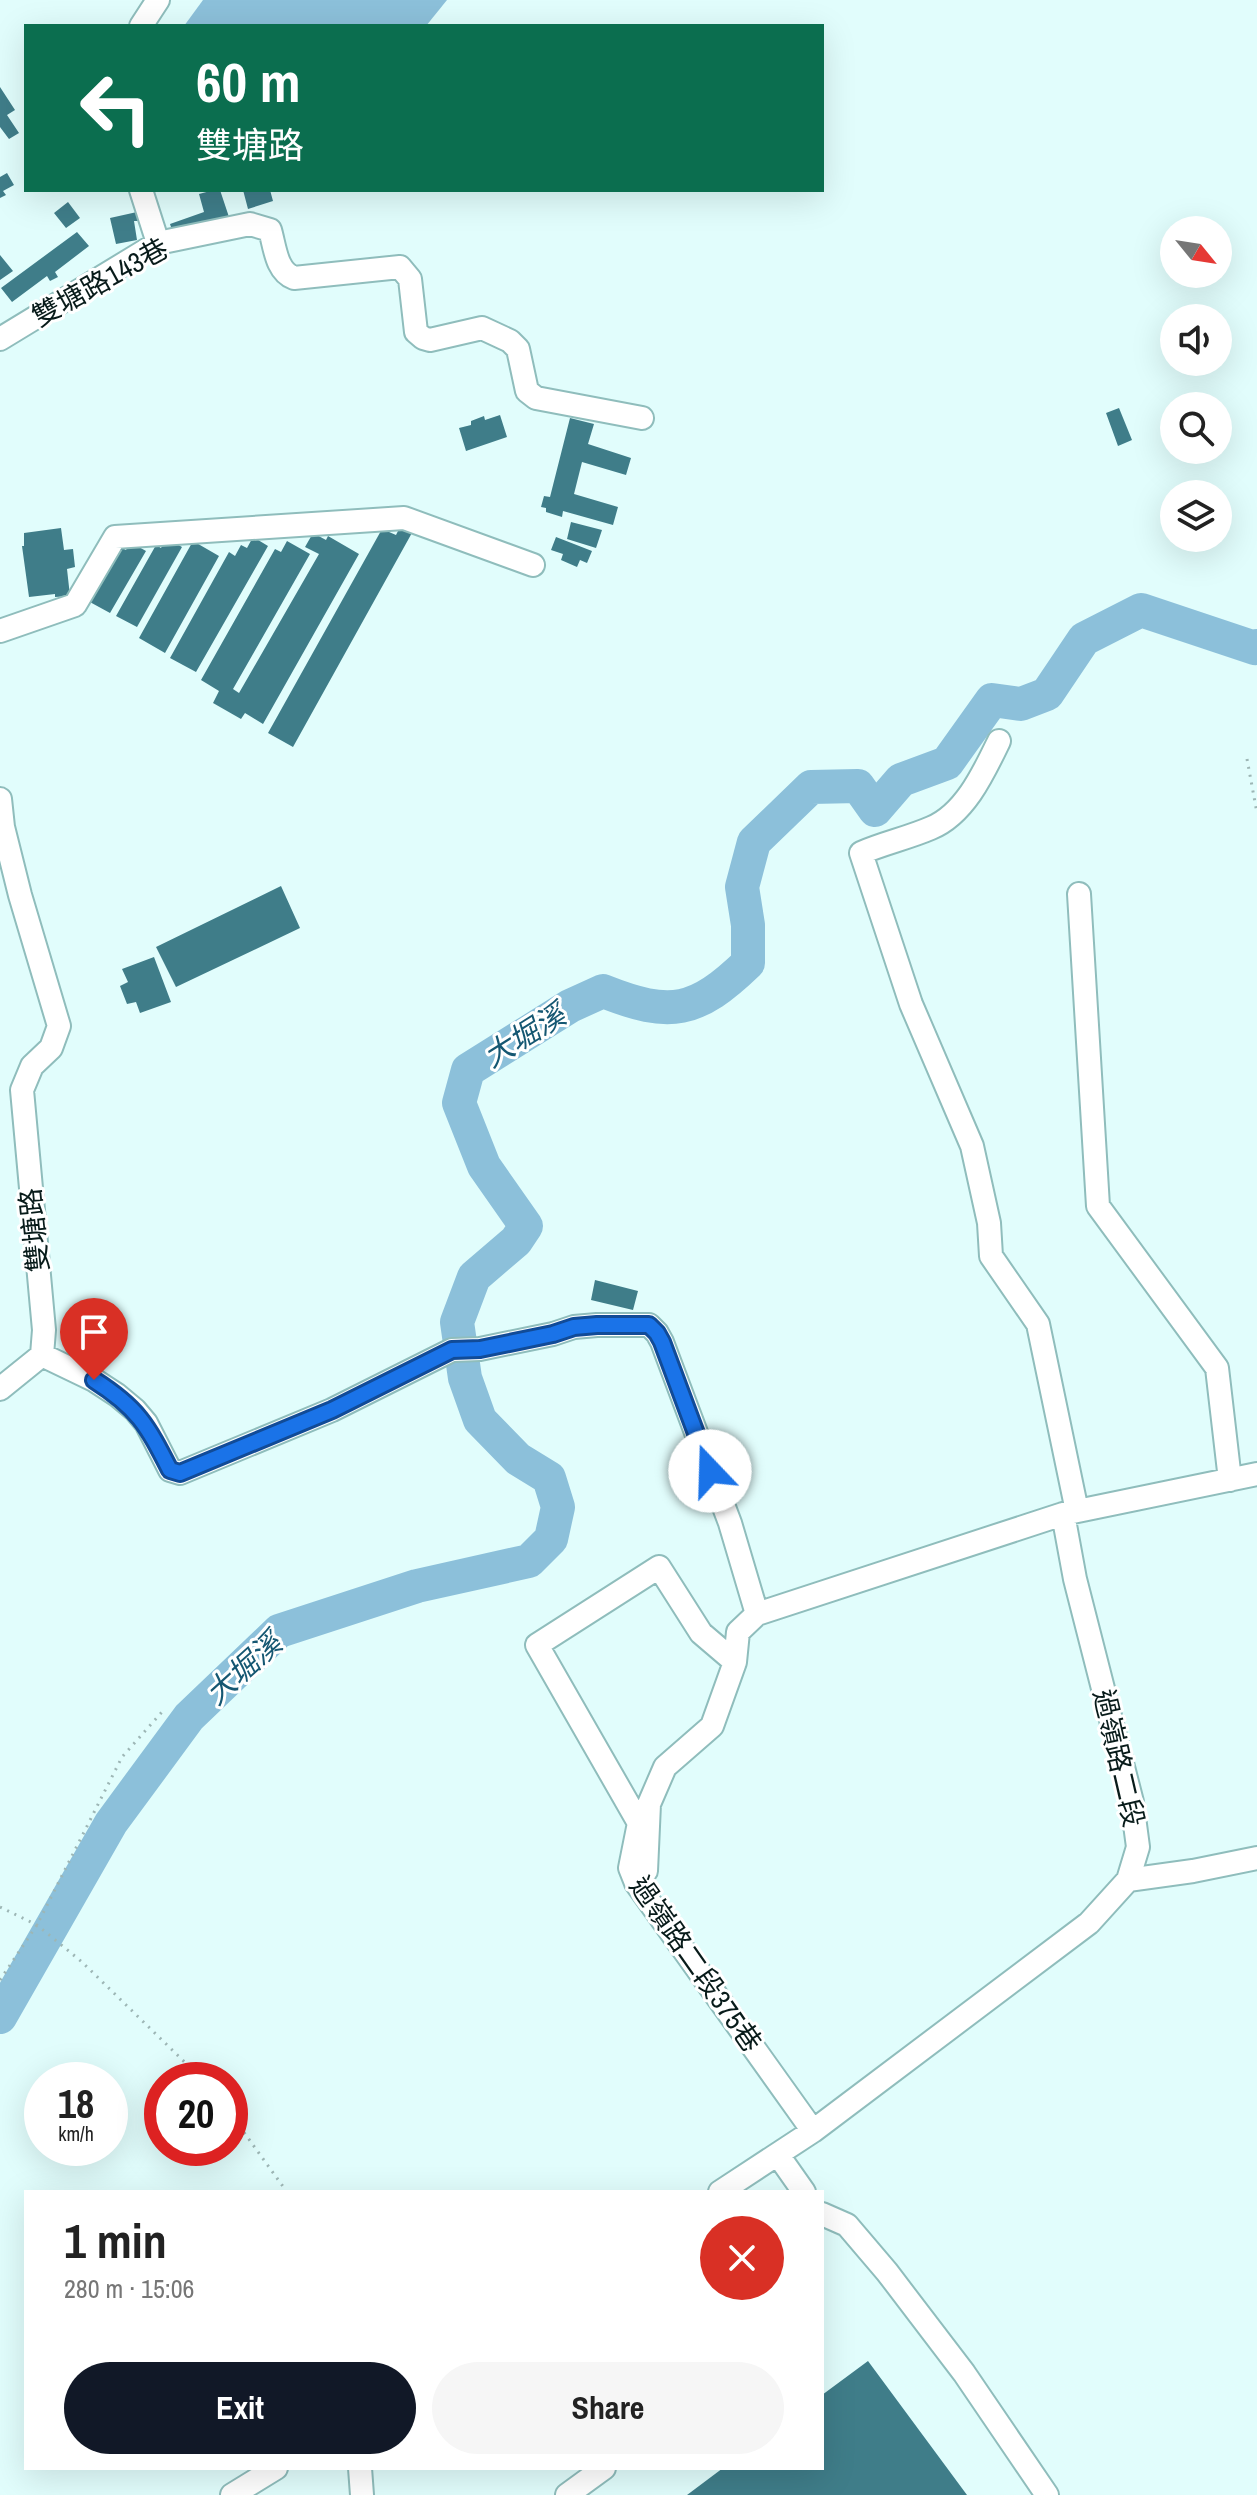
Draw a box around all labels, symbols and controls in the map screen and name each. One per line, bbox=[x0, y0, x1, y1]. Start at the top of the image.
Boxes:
text: 60 m bbox=[196, 44, 301, 119]
icon: left bbox=[64, 56, 168, 160]
text: 雙塘路 bbox=[196, 121, 304, 169]
north arrow bbox=[1160, 216, 1232, 288]
map controls bbox=[1160, 216, 1232, 552]
street label: 雙塘路143巷 bbox=[25, 229, 175, 335]
button: sound bbox=[1160, 304, 1232, 376]
button: search bbox=[1160, 392, 1232, 464]
button: layers bbox=[1160, 480, 1232, 552]
water label: 大堀溪 bbox=[475, 992, 576, 1076]
street label: 雙塘路 bbox=[11, 1186, 57, 1274]
pin bbox=[60, 1298, 128, 1380]
icon: arrive bbox=[72, 1310, 116, 1354]
position arrow bbox=[668, 1429, 752, 1513]
water label: 大堀溪 bbox=[196, 1620, 293, 1713]
street label: 過嶺路二段 bbox=[1085, 1686, 1153, 1830]
street label: 過嶺路二段375巷 bbox=[621, 1869, 771, 2059]
speed limit sign: 20 bbox=[144, 2062, 248, 2166]
text: 18 bbox=[58, 2077, 94, 2130]
text: km/h bbox=[58, 2120, 94, 2147]
text: 1 min bbox=[64, 2208, 167, 2273]
button: close bbox=[700, 2216, 784, 2300]
text: 280 m · 15:06 bbox=[64, 2271, 194, 2306]
button: Exit bbox=[64, 2362, 416, 2454]
button: Share bbox=[432, 2362, 784, 2454]

